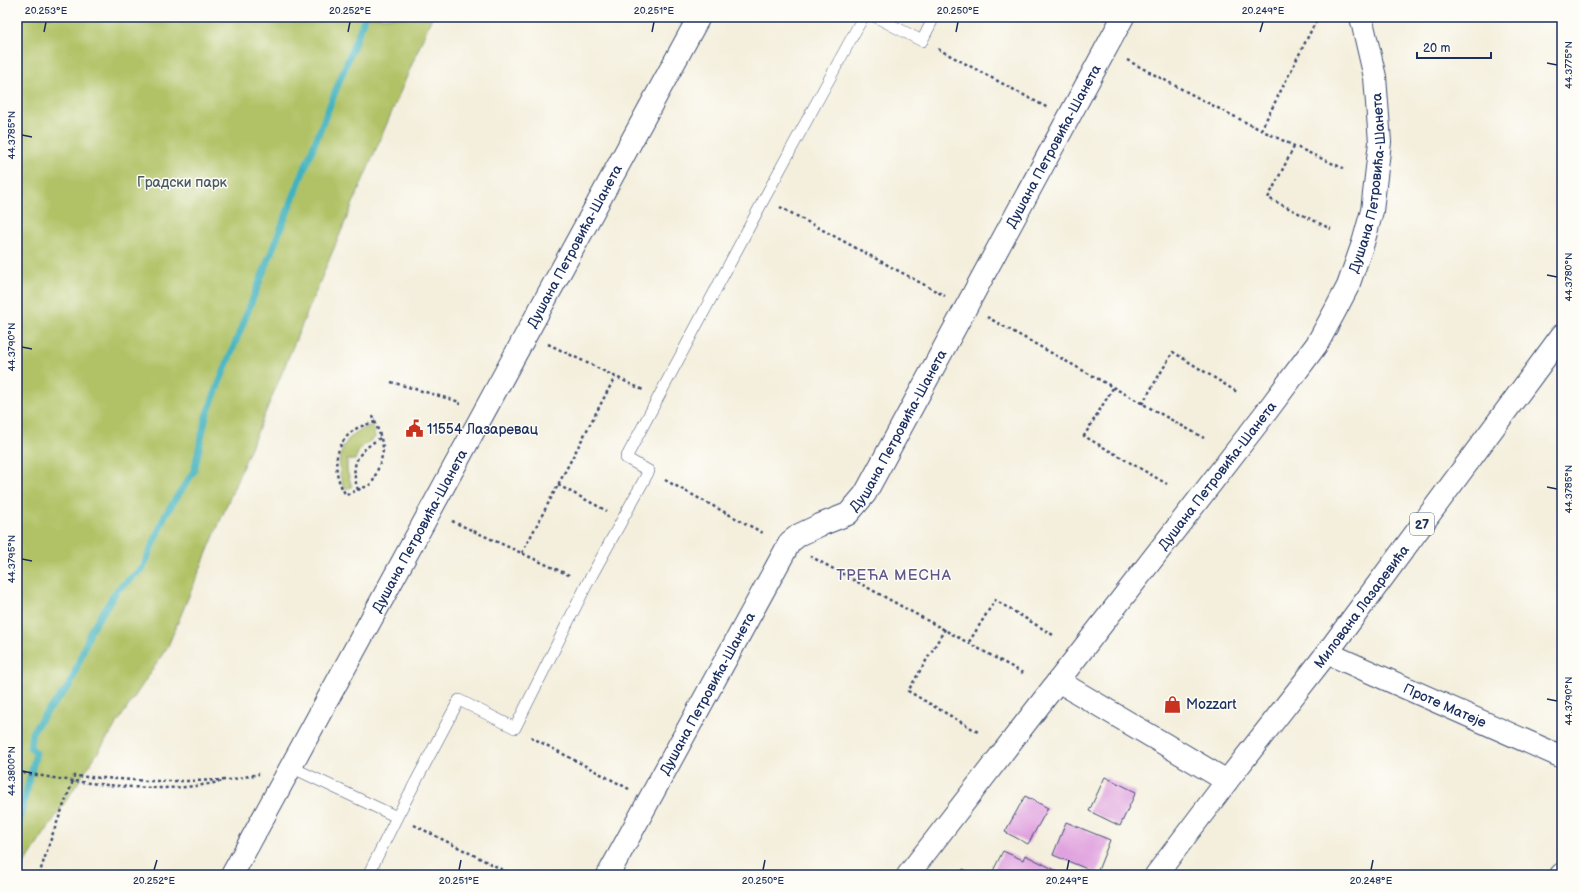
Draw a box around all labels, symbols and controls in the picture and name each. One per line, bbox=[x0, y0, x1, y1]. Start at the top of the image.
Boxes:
text: 20.253°E bbox=[25, 5, 68, 17]
text: 20.252°E bbox=[329, 5, 371, 17]
text: 20.251°E bbox=[634, 5, 675, 17]
text: 20.250°E bbox=[937, 5, 980, 17]
text: 20.249°E bbox=[1242, 5, 1285, 17]
scale bar bbox=[1417, 34, 1491, 60]
text: 20 m bbox=[1423, 41, 1450, 56]
text: 44.3775°N bbox=[1563, 41, 1575, 89]
street label: Душана Петровића-Шанета bbox=[1003, 61, 1105, 231]
street label: Душана Петровића-Шанета bbox=[1345, 91, 1389, 275]
text: 44.3785°N bbox=[6, 111, 18, 159]
street label: Душана Петровића-Шанета bbox=[523, 161, 626, 331]
park label: Градски парк bbox=[137, 174, 228, 191]
text: 44.3780°N bbox=[1563, 252, 1575, 302]
text: 44.3790°N bbox=[6, 323, 18, 372]
street label: Душана Петровића-Шанета bbox=[846, 346, 951, 515]
street label: Душана Петровића-Шанета bbox=[1155, 398, 1281, 554]
public building icon: 11554 Лазаревац bbox=[404, 419, 424, 439]
place label: 11554 Лазаревац bbox=[427, 421, 538, 438]
street label: Душана Петровића-Шанета bbox=[369, 446, 471, 615]
text: 44.3785°N bbox=[1563, 465, 1575, 513]
road number: 27 bbox=[1410, 513, 1434, 535]
text: 44.3795°N bbox=[6, 535, 18, 583]
street label: Милована Лазаревића bbox=[1310, 541, 1413, 672]
district label: ТРЕЋА МЕСНА bbox=[836, 566, 952, 585]
street label: Душана Петровића-Шанета bbox=[656, 609, 759, 778]
text: 44.3790°N bbox=[1563, 677, 1575, 726]
street label: Проте Матеје bbox=[1401, 680, 1489, 732]
shop icon: Mozzart bbox=[1163, 694, 1183, 714]
place label: Mozzart bbox=[1186, 696, 1237, 713]
text: 44.3800°N bbox=[6, 746, 18, 796]
text: 20.252°E bbox=[133, 875, 175, 887]
text: 20.251°E bbox=[439, 875, 480, 887]
text: 20.250°E bbox=[742, 875, 785, 887]
text: 20.249°E bbox=[1046, 875, 1089, 887]
text: 20.248°E bbox=[1350, 875, 1393, 887]

